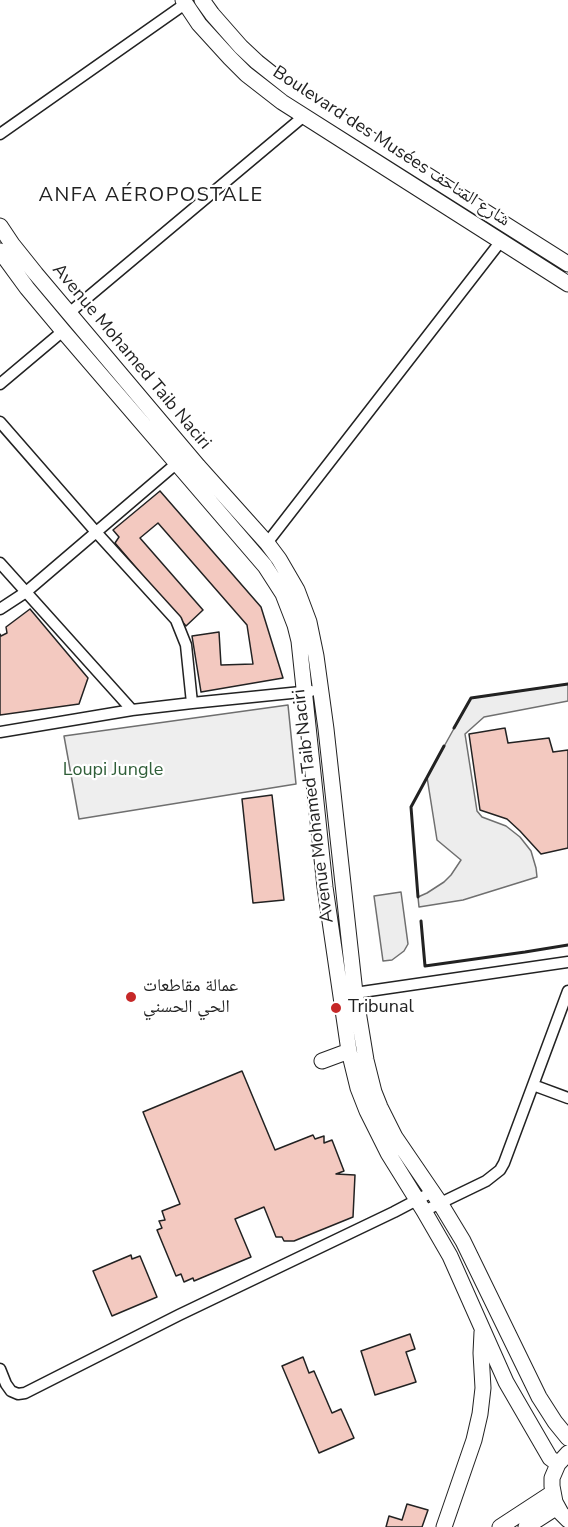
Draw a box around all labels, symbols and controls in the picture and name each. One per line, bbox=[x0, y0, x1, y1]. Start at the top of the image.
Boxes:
street label: Boulevard des Musées شارع المتاحف bbox=[268, 62, 514, 232]
district label: ANFA AÉROPOSTALE bbox=[38, 184, 264, 208]
street label: Avenue Mohamed Taib Naciri bbox=[47, 260, 215, 454]
street label: Avenue Mohamed Taib Naciri bbox=[289, 688, 339, 924]
park label: Loupi Jungle bbox=[63, 760, 163, 782]
place label: عمالة مقاطعات الحي الحسني bbox=[143, 976, 238, 1018]
marker: عمالة مقاطعات الحي الحسني bbox=[124, 990, 138, 1004]
place label: Tribunal bbox=[348, 997, 414, 1019]
marker: Tribunal bbox=[329, 1001, 343, 1015]

